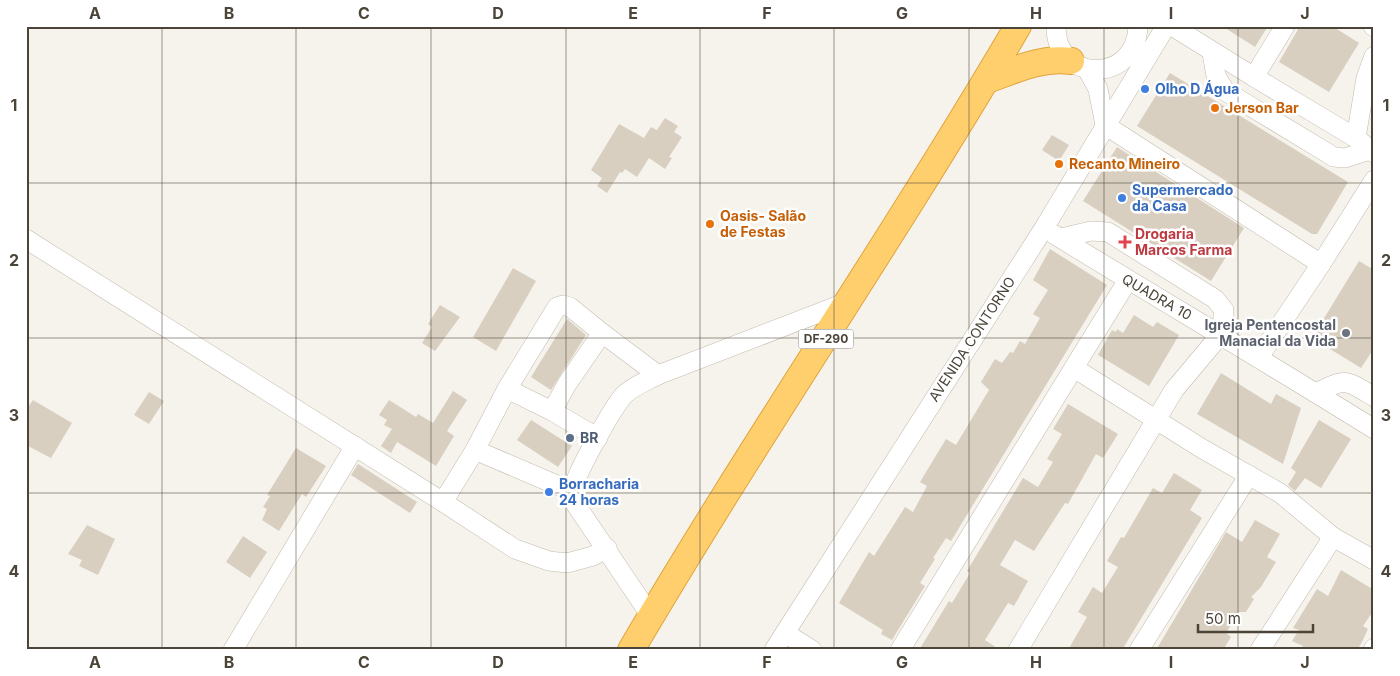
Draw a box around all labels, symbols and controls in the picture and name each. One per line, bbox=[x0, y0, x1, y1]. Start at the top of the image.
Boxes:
text: A bbox=[89, 3, 101, 23]
text: B bbox=[224, 3, 234, 23]
text: C bbox=[358, 3, 370, 23]
text: D bbox=[492, 3, 504, 23]
text: E bbox=[628, 3, 638, 23]
text: F bbox=[762, 3, 772, 23]
text: G bbox=[896, 3, 908, 23]
text: H bbox=[1030, 3, 1042, 23]
text: I bbox=[1169, 3, 1173, 23]
text: J bbox=[1300, 3, 1310, 23]
place label: Olho D Água bbox=[1155, 79, 1239, 97]
marker: Olho D Água bbox=[1139, 83, 1151, 95]
text: 1 bbox=[11, 95, 17, 115]
text: 1 bbox=[1383, 95, 1389, 115]
place label: Jerson Bar bbox=[1225, 99, 1299, 116]
marker: Jerson Bar bbox=[1209, 102, 1221, 114]
place label: Recanto Mineiro bbox=[1069, 155, 1181, 172]
marker: Recanto Mineiro bbox=[1053, 158, 1065, 170]
place label: Supermercado da Casa bbox=[1132, 181, 1234, 214]
marker: Supermercado da Casa bbox=[1116, 192, 1128, 204]
place label: Oasis- Salão de Festas bbox=[720, 207, 806, 240]
marker: Oasis- Salão de Festas bbox=[704, 218, 716, 230]
place label: Drogaria Marcos Farma bbox=[1135, 225, 1232, 258]
marker: Drogaria Marcos Farma bbox=[1119, 236, 1131, 248]
text: 2 bbox=[9, 250, 19, 270]
text: 2 bbox=[1381, 250, 1391, 270]
street label: QUADRA 10 bbox=[1119, 270, 1195, 323]
street label: AVENIDA CONTORNO bbox=[925, 273, 1018, 404]
place label: Igreja Pentencostal Manacial da Vida bbox=[1204, 316, 1336, 349]
marker: Igreja Pentencostal Manacial da Vida bbox=[1340, 327, 1352, 339]
road number: DF-290 bbox=[798, 329, 854, 348]
text: 3 bbox=[9, 405, 19, 425]
text: 3 bbox=[1381, 405, 1391, 425]
place label: BR bbox=[580, 429, 598, 446]
marker: BR bbox=[564, 432, 576, 444]
place label: Borracharia 24 horas bbox=[559, 475, 639, 508]
marker: Borracharia 24 horas bbox=[543, 486, 555, 498]
text: 4 bbox=[9, 561, 20, 581]
text: 4 bbox=[1381, 561, 1392, 581]
scale bar bbox=[1198, 601, 1312, 633]
text: 50 m bbox=[1205, 609, 1241, 628]
text: A bbox=[89, 652, 101, 672]
text: B bbox=[224, 652, 234, 672]
text: C bbox=[358, 652, 370, 672]
text: D bbox=[492, 652, 504, 672]
text: E bbox=[628, 652, 638, 672]
text: F bbox=[762, 652, 772, 672]
text: G bbox=[896, 652, 908, 672]
text: H bbox=[1030, 652, 1042, 672]
text: I bbox=[1169, 652, 1173, 672]
text: J bbox=[1300, 652, 1310, 672]

